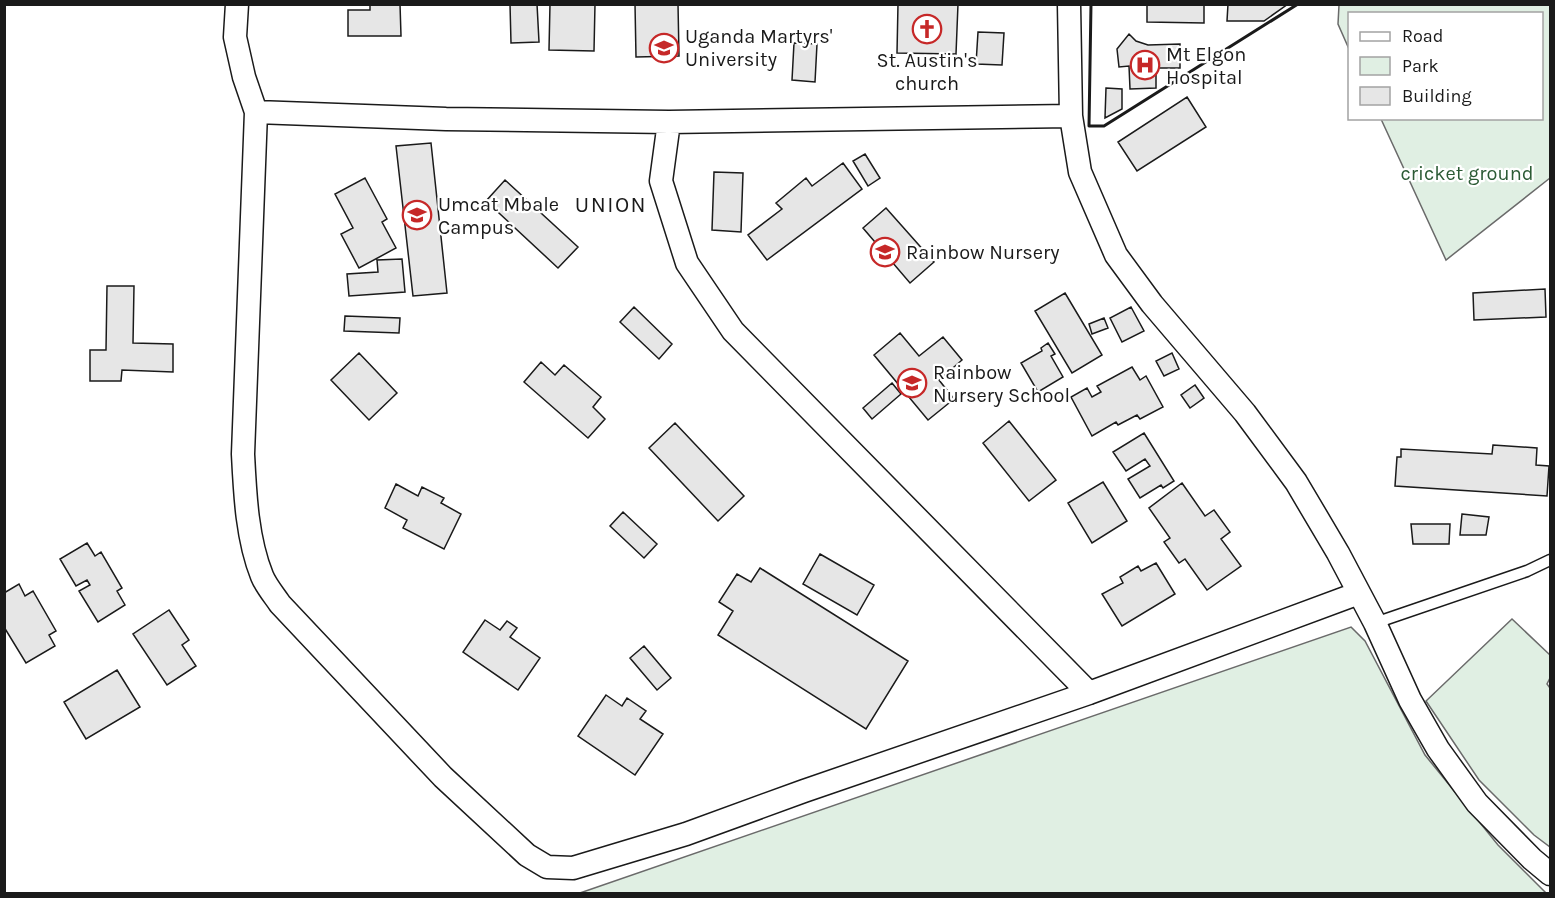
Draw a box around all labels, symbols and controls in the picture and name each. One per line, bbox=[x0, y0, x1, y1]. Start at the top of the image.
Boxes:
legend bbox=[1348, 12, 1543, 120]
church icon: St. Austin's church bbox=[911, 13, 943, 45]
place label: Uganda Martyrs' University bbox=[685, 25, 833, 71]
text: Road bbox=[1402, 25, 1443, 47]
school or university icon: Uganda Martyrs' University bbox=[648, 32, 680, 64]
place label: Mt Elgon Hospital bbox=[1166, 43, 1246, 89]
place label: St. Austin's church bbox=[877, 49, 977, 95]
hospital icon: Mt Elgon Hospital bbox=[1129, 49, 1161, 81]
text: Park bbox=[1402, 55, 1439, 77]
text: Building bbox=[1402, 85, 1472, 107]
park label: cricket ground bbox=[1400, 162, 1534, 185]
district label: UNION bbox=[575, 192, 647, 218]
place label: Umcat Mbale Campus bbox=[438, 193, 559, 239]
school or university icon: Umcat Mbale Campus bbox=[401, 199, 433, 231]
school or university icon: Rainbow Nursery bbox=[869, 236, 901, 268]
place label: Rainbow Nursery bbox=[906, 241, 1060, 264]
place label: Rainbow Nursery School bbox=[933, 361, 1070, 407]
school or university icon: Rainbow Nursery School bbox=[896, 367, 928, 399]

